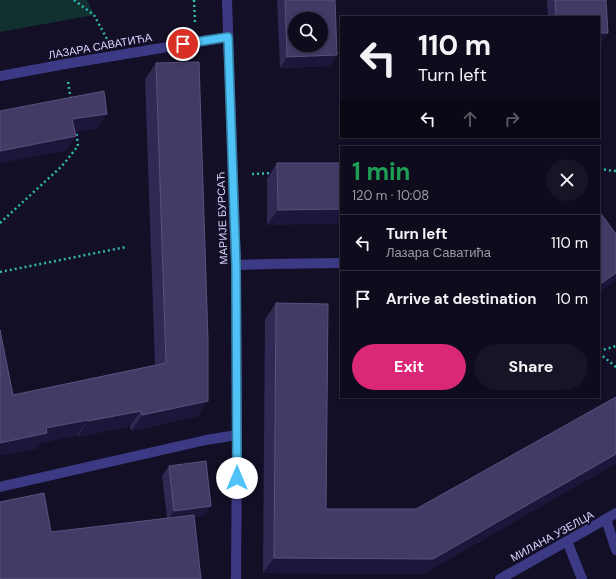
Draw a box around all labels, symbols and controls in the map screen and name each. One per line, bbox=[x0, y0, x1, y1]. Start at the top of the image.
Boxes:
map controls bbox=[288, 12, 328, 52]
button: search bbox=[288, 12, 328, 52]
pin bbox=[166, 27, 200, 61]
text: 110 m bbox=[418, 27, 491, 64]
street label: ЛАЗАРА САВАТИЋА bbox=[47, 30, 154, 62]
icon: left bbox=[352, 32, 404, 84]
icon: arrive bbox=[172, 33, 194, 55]
text: Turn left bbox=[418, 63, 487, 87]
icon: left bbox=[417, 108, 439, 130]
icon: ahead bbox=[459, 108, 481, 130]
icon: right bbox=[501, 108, 523, 130]
text: 1 min bbox=[352, 156, 410, 187]
button: close bbox=[546, 159, 588, 201]
street label: МАРИЈЕ БУРСАЋ bbox=[213, 171, 231, 265]
text: 120 m · 10:08 bbox=[352, 187, 429, 204]
text: Turn left bbox=[386, 224, 447, 244]
icon: left bbox=[352, 232, 374, 254]
text: 110 m bbox=[551, 233, 588, 253]
text: Лазара Саватића bbox=[386, 244, 491, 261]
icon: arrive bbox=[352, 288, 374, 310]
text: Arrive at destination bbox=[386, 289, 537, 309]
text: 10 m bbox=[556, 289, 588, 309]
button: Exit bbox=[352, 344, 466, 390]
button: Share bbox=[474, 344, 588, 390]
position arrow bbox=[216, 457, 258, 499]
street label: МИЛАНА УЗЕЛЦА bbox=[508, 507, 597, 565]

